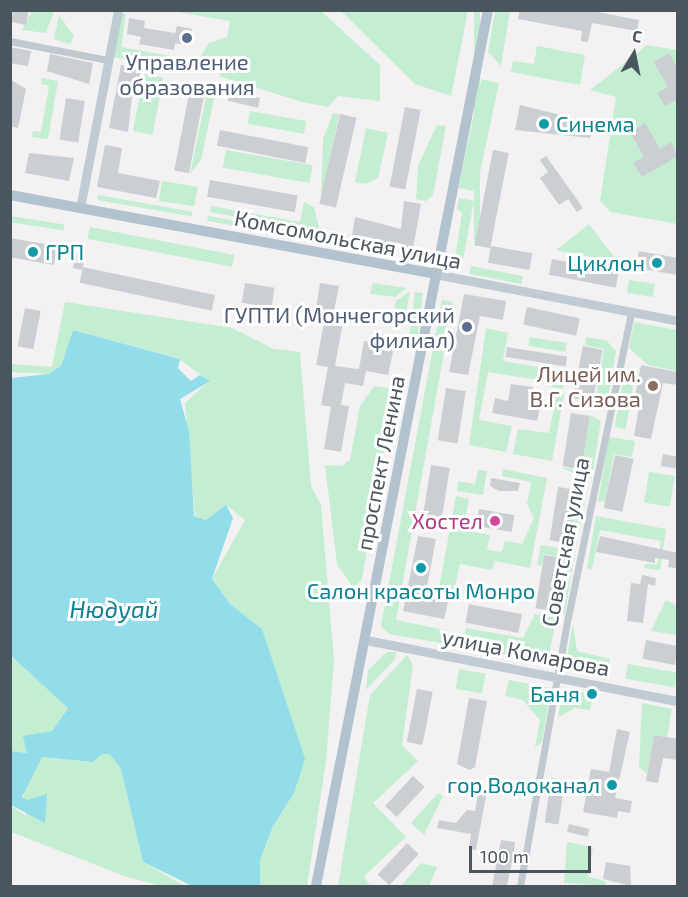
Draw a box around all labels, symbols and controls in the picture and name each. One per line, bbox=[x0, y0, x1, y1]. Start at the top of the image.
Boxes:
north arrow bbox=[604, 24, 664, 84]
text: С bbox=[631, 26, 643, 46]
marker: Управление образования bbox=[180, 31, 194, 45]
place label: Управление образования bbox=[119, 48, 255, 100]
place label: Синема bbox=[556, 111, 635, 137]
marker: Синема bbox=[537, 117, 551, 131]
street label: Комсомольская улица bbox=[232, 204, 464, 274]
place label: ГРП bbox=[45, 239, 84, 265]
marker: ГРП bbox=[26, 245, 40, 259]
place label: Циклон bbox=[567, 250, 645, 276]
marker: Циклон bbox=[650, 256, 664, 270]
place label: ГУПТИ (Мончегорский филиал) bbox=[224, 301, 455, 352]
marker: ГУПТИ (Мончегорский филиал) bbox=[460, 320, 474, 334]
place label: Лицей им. В.Г. Сизова bbox=[530, 360, 641, 412]
street label: проспект Ленина bbox=[350, 373, 410, 553]
marker: Лицей им. В.Г. Сизова bbox=[646, 379, 660, 393]
street label: Советская улица bbox=[536, 455, 594, 629]
place label: Хостел bbox=[412, 508, 483, 534]
marker: Хостел bbox=[488, 514, 502, 528]
marker: Салон красоты Монро bbox=[414, 561, 428, 575]
place label: Салон красоты Монро bbox=[307, 578, 535, 604]
water label: Нюдуай bbox=[69, 595, 159, 623]
street label: улица Комарова bbox=[440, 623, 612, 681]
place label: Баня bbox=[530, 681, 580, 707]
marker: Баня bbox=[585, 687, 599, 701]
place label: гор.Водоканал bbox=[447, 772, 600, 798]
marker: гор.Водоканал bbox=[605, 778, 619, 792]
scale bar bbox=[472, 834, 594, 872]
text: 100 m bbox=[480, 845, 529, 867]

